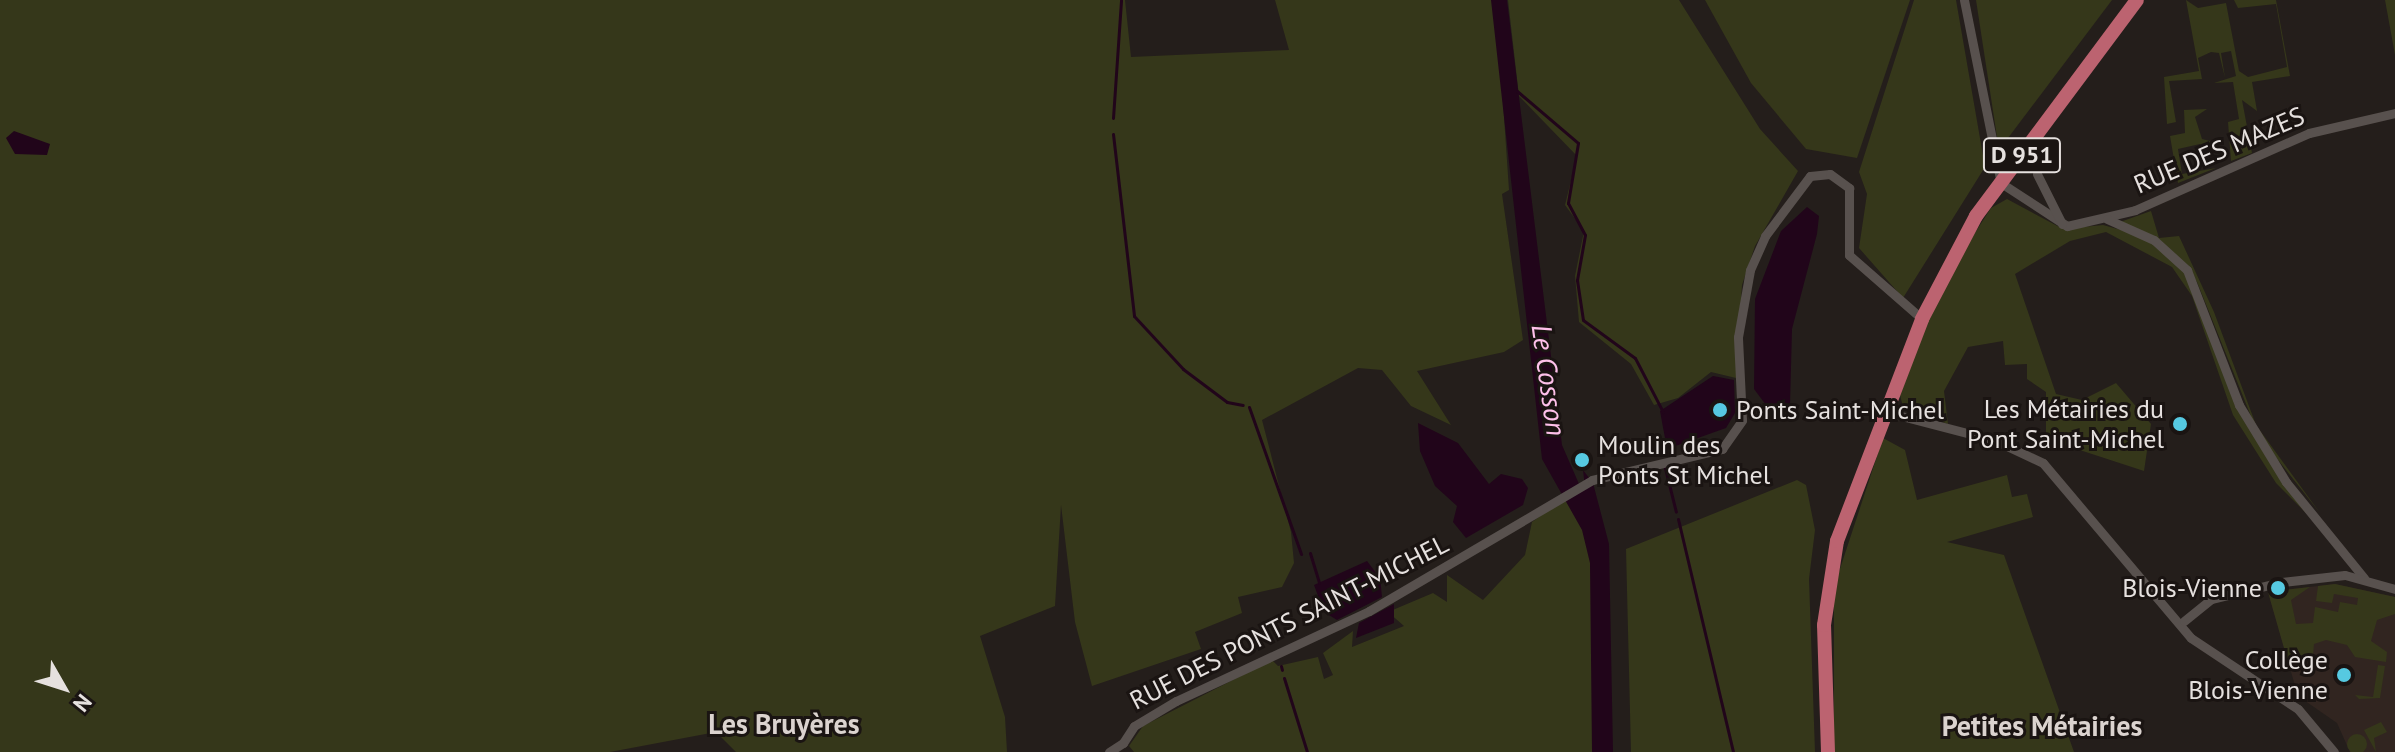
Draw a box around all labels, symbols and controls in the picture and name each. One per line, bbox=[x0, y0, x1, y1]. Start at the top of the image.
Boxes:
street label: RUE DES MAZES bbox=[2129, 100, 2309, 200]
road number: D 951 bbox=[1982, 135, 2062, 175]
water label: Le Cosson bbox=[1525, 322, 1573, 438]
place label: Les Métairies du Pont Saint-Michel bbox=[1967, 393, 2164, 454]
place label: Ponts Saint-Michel bbox=[1736, 394, 1944, 426]
marker: Ponts Saint-Michel bbox=[1711, 401, 1729, 419]
marker: Les Métairies du Pont Saint-Michel bbox=[2171, 415, 2189, 433]
place label: Moulin des Ponts St Michel bbox=[1598, 429, 1770, 490]
marker: Moulin des Ponts St Michel bbox=[1573, 451, 1591, 469]
street label: RUE DES PONTS SAINT-MICHEL bbox=[1125, 528, 1453, 716]
place label: Blois-Vienne bbox=[2122, 572, 2262, 604]
marker: Blois-Vienne bbox=[2269, 579, 2287, 597]
place label: Collège Blois-Vienne bbox=[2188, 644, 2328, 706]
north arrow bbox=[24, 648, 104, 728]
marker: Collège Blois-Vienne bbox=[2335, 666, 2353, 684]
text: N bbox=[67, 689, 98, 718]
district label: Les Bruyères bbox=[708, 707, 860, 741]
district label: Petites Métairies bbox=[1942, 709, 2142, 743]

